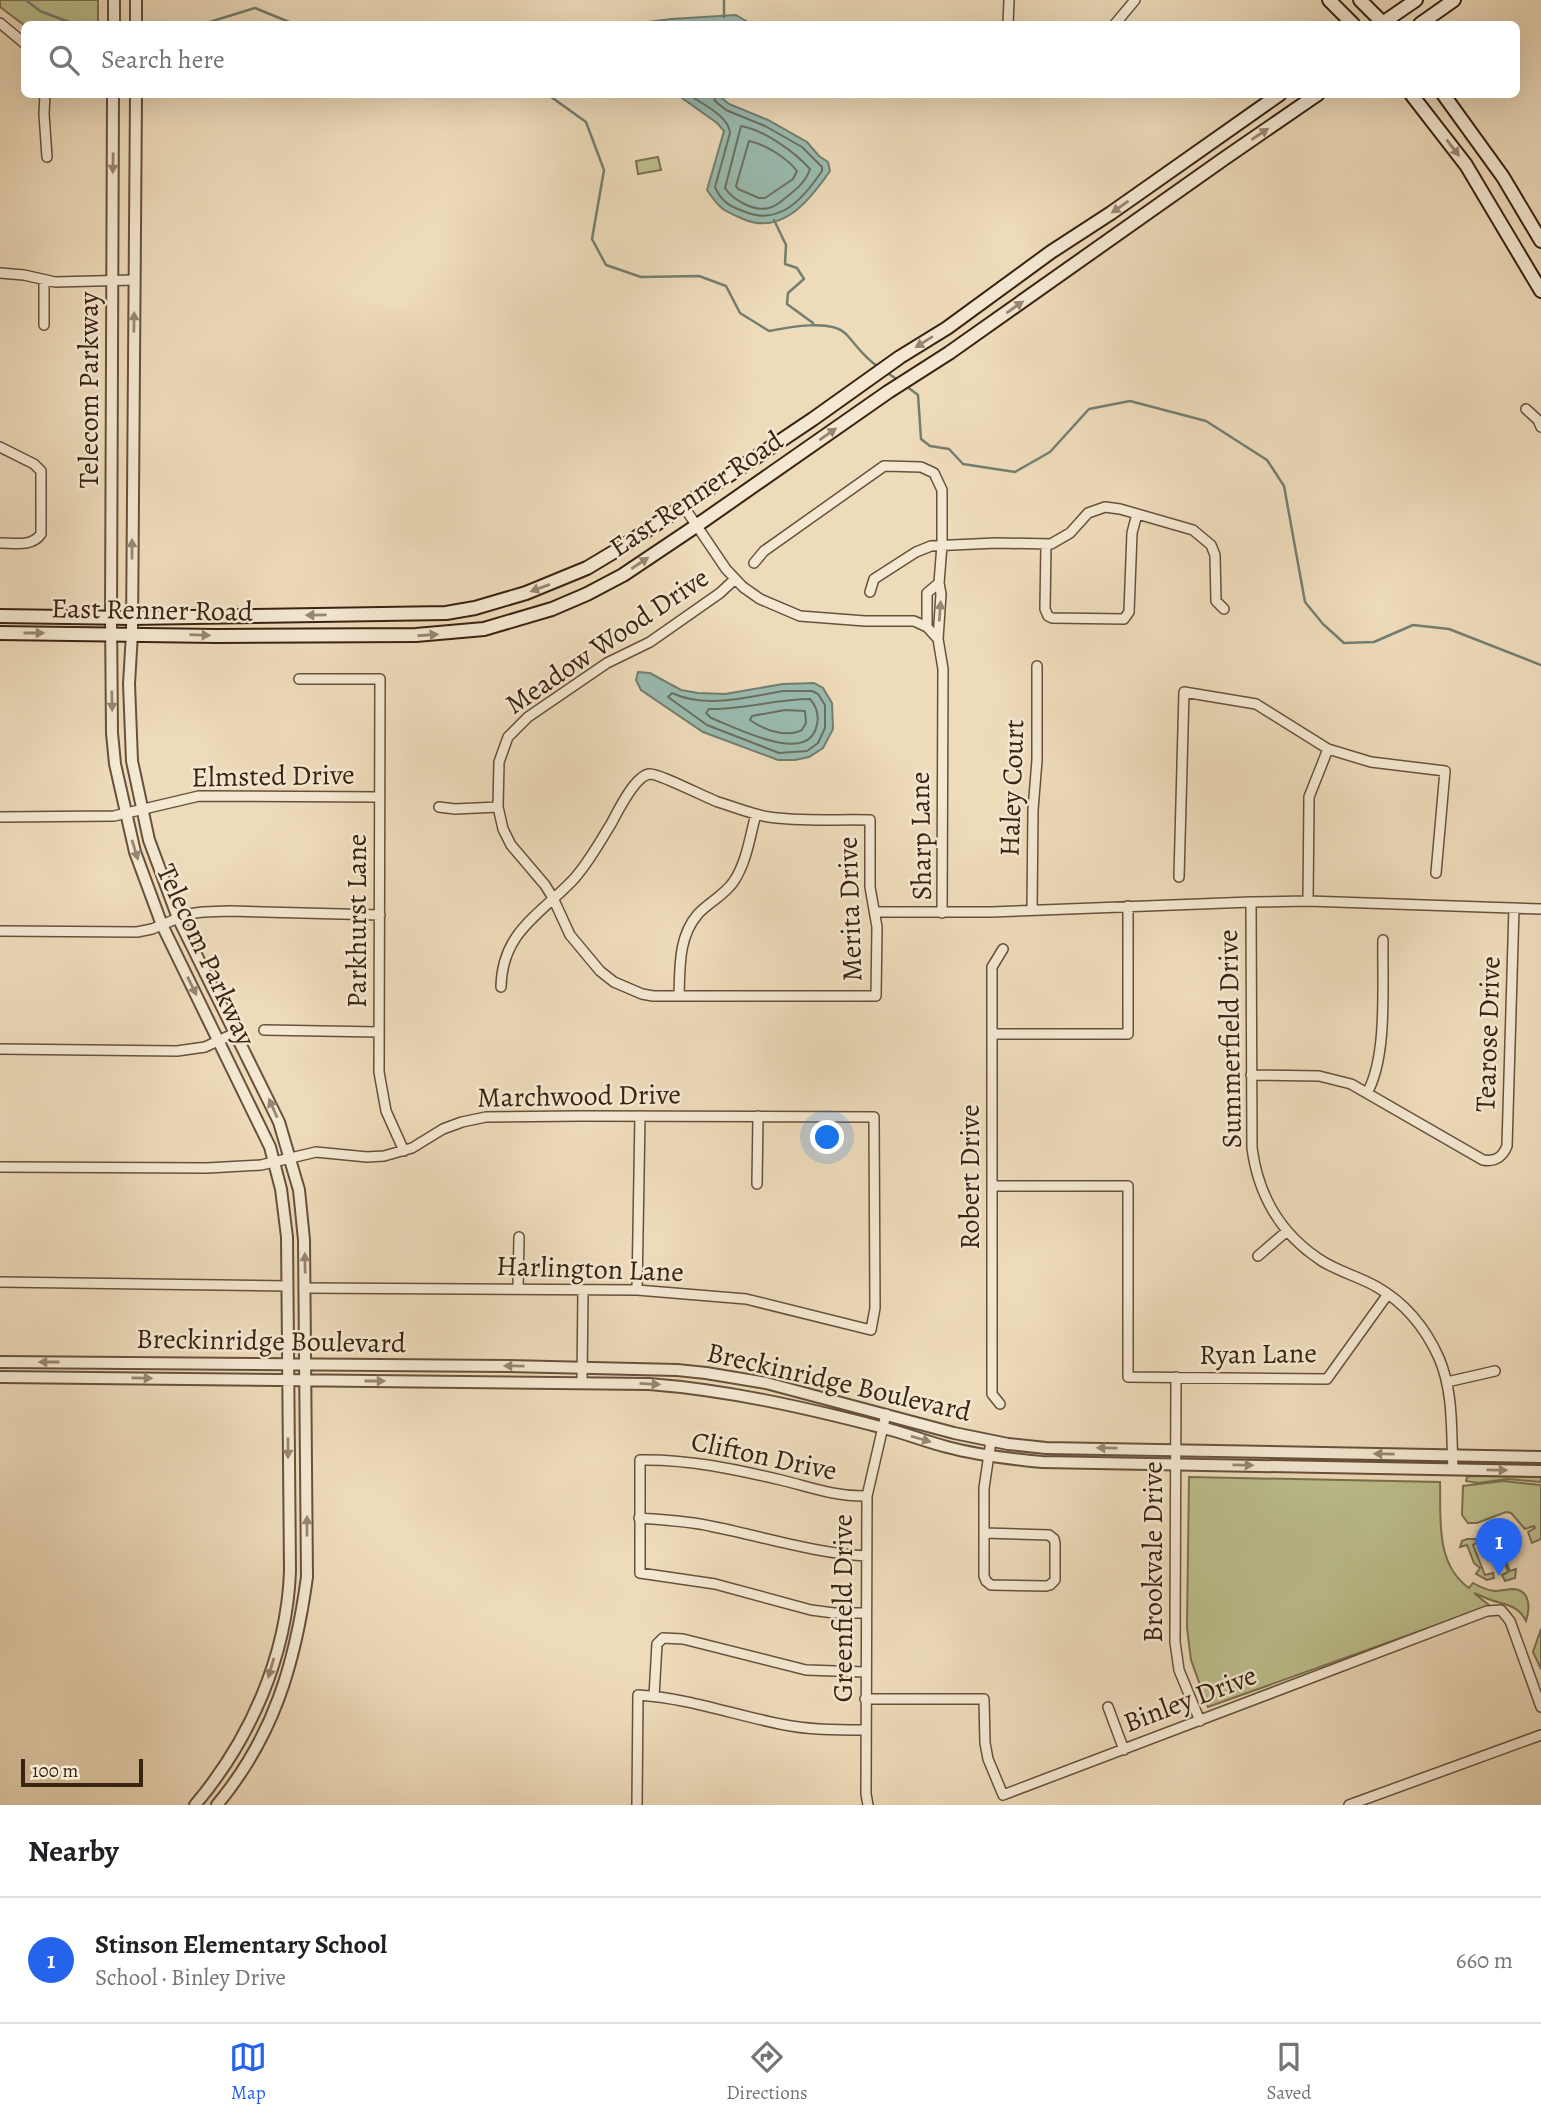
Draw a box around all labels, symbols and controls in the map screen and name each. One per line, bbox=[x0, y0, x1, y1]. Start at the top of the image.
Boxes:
search box bbox=[21, 21, 1520, 98]
icon: search bbox=[45, 41, 83, 79]
text: Search here bbox=[101, 42, 225, 77]
one-way arrow bbox=[1250, 128, 1270, 141]
one-way arrow bbox=[1446, 139, 1461, 157]
one-way arrow bbox=[107, 152, 118, 174]
one-way arrow bbox=[1111, 200, 1129, 214]
street label: Telecom Parkway bbox=[70, 291, 108, 488]
one-way arrow bbox=[1006, 300, 1024, 314]
one-way arrow bbox=[128, 311, 140, 333]
one-way arrow bbox=[914, 336, 933, 349]
street label: East Renner Road bbox=[602, 421, 791, 566]
one-way arrow bbox=[819, 427, 837, 441]
one-way arrow bbox=[126, 538, 138, 560]
one-way arrow bbox=[631, 557, 650, 570]
street label: Meadow Wood Drive bbox=[498, 559, 716, 723]
one-way arrow bbox=[530, 583, 551, 594]
street label: East Renner Road bbox=[51, 589, 254, 631]
one-way arrow bbox=[935, 599, 946, 621]
one-way arrow bbox=[305, 609, 327, 620]
one-way arrow bbox=[24, 627, 46, 639]
one-way arrow bbox=[417, 629, 439, 640]
one-way arrow bbox=[189, 630, 211, 641]
one-way arrow bbox=[106, 690, 117, 712]
street label: Haley Court bbox=[991, 719, 1033, 857]
street label: Elmsted Drive bbox=[191, 756, 355, 796]
street label: Sharp Lane bbox=[901, 771, 941, 901]
street label: Parkhurst Lane bbox=[338, 834, 376, 1008]
street label: Merita Drive bbox=[828, 836, 872, 982]
one-way arrow bbox=[130, 840, 140, 861]
street label: Telecom Parkway bbox=[147, 858, 265, 1053]
street label: Summerfield Drive bbox=[1209, 929, 1251, 1149]
street label: Tearose Drive bbox=[1466, 955, 1510, 1113]
one-way arrow bbox=[187, 976, 198, 996]
street label: Marchwood Drive bbox=[477, 1075, 681, 1117]
one-way arrow bbox=[267, 1098, 278, 1118]
street label: Robert Drive bbox=[951, 1104, 989, 1250]
your location bbox=[810, 1120, 844, 1154]
street label: Harlington Lane bbox=[496, 1247, 684, 1291]
one-way arrow bbox=[299, 1252, 310, 1274]
street label: Breckinridge Boulevard bbox=[136, 1320, 407, 1362]
street label: Breckinridge Boulevard bbox=[703, 1333, 976, 1431]
street label: Ryan Lane bbox=[1199, 1334, 1317, 1374]
one-way arrow bbox=[37, 1356, 59, 1368]
one-way arrow bbox=[502, 1361, 524, 1372]
one-way arrow bbox=[131, 1372, 153, 1384]
one-way arrow bbox=[364, 1375, 386, 1386]
one-way arrow bbox=[640, 1379, 662, 1390]
street label: Clifton Drive bbox=[688, 1422, 840, 1490]
one-way arrow bbox=[910, 1434, 931, 1444]
one-way arrow bbox=[283, 1437, 294, 1459]
one-way arrow bbox=[1096, 1443, 1118, 1454]
one-way arrow bbox=[1372, 1448, 1394, 1459]
one-way arrow bbox=[1232, 1459, 1254, 1471]
street label: Brookvale Drive bbox=[1134, 1461, 1172, 1643]
one-way arrow bbox=[1486, 1464, 1508, 1476]
street label: Greenfield Drive bbox=[824, 1514, 862, 1702]
one-way arrow bbox=[301, 1515, 313, 1537]
pin: 1 bbox=[1476, 1518, 1522, 1576]
street label: Binley Drive bbox=[1118, 1656, 1262, 1742]
one-way arrow bbox=[266, 1658, 276, 1679]
scale bar bbox=[21, 1756, 144, 1788]
text: 100 m bbox=[32, 1758, 78, 1784]
text: Nearby bbox=[28, 1831, 119, 1871]
text: Stinson Elementary School bbox=[95, 1927, 387, 1962]
text: 1 bbox=[47, 1945, 55, 1976]
text: 660 m bbox=[1456, 1945, 1513, 1976]
text: School · Binley Drive bbox=[95, 1962, 286, 1993]
tab: Map bbox=[229, 2038, 267, 2106]
tab: Directions bbox=[726, 2038, 808, 2106]
tab: Saved bbox=[1267, 2038, 1312, 2106]

